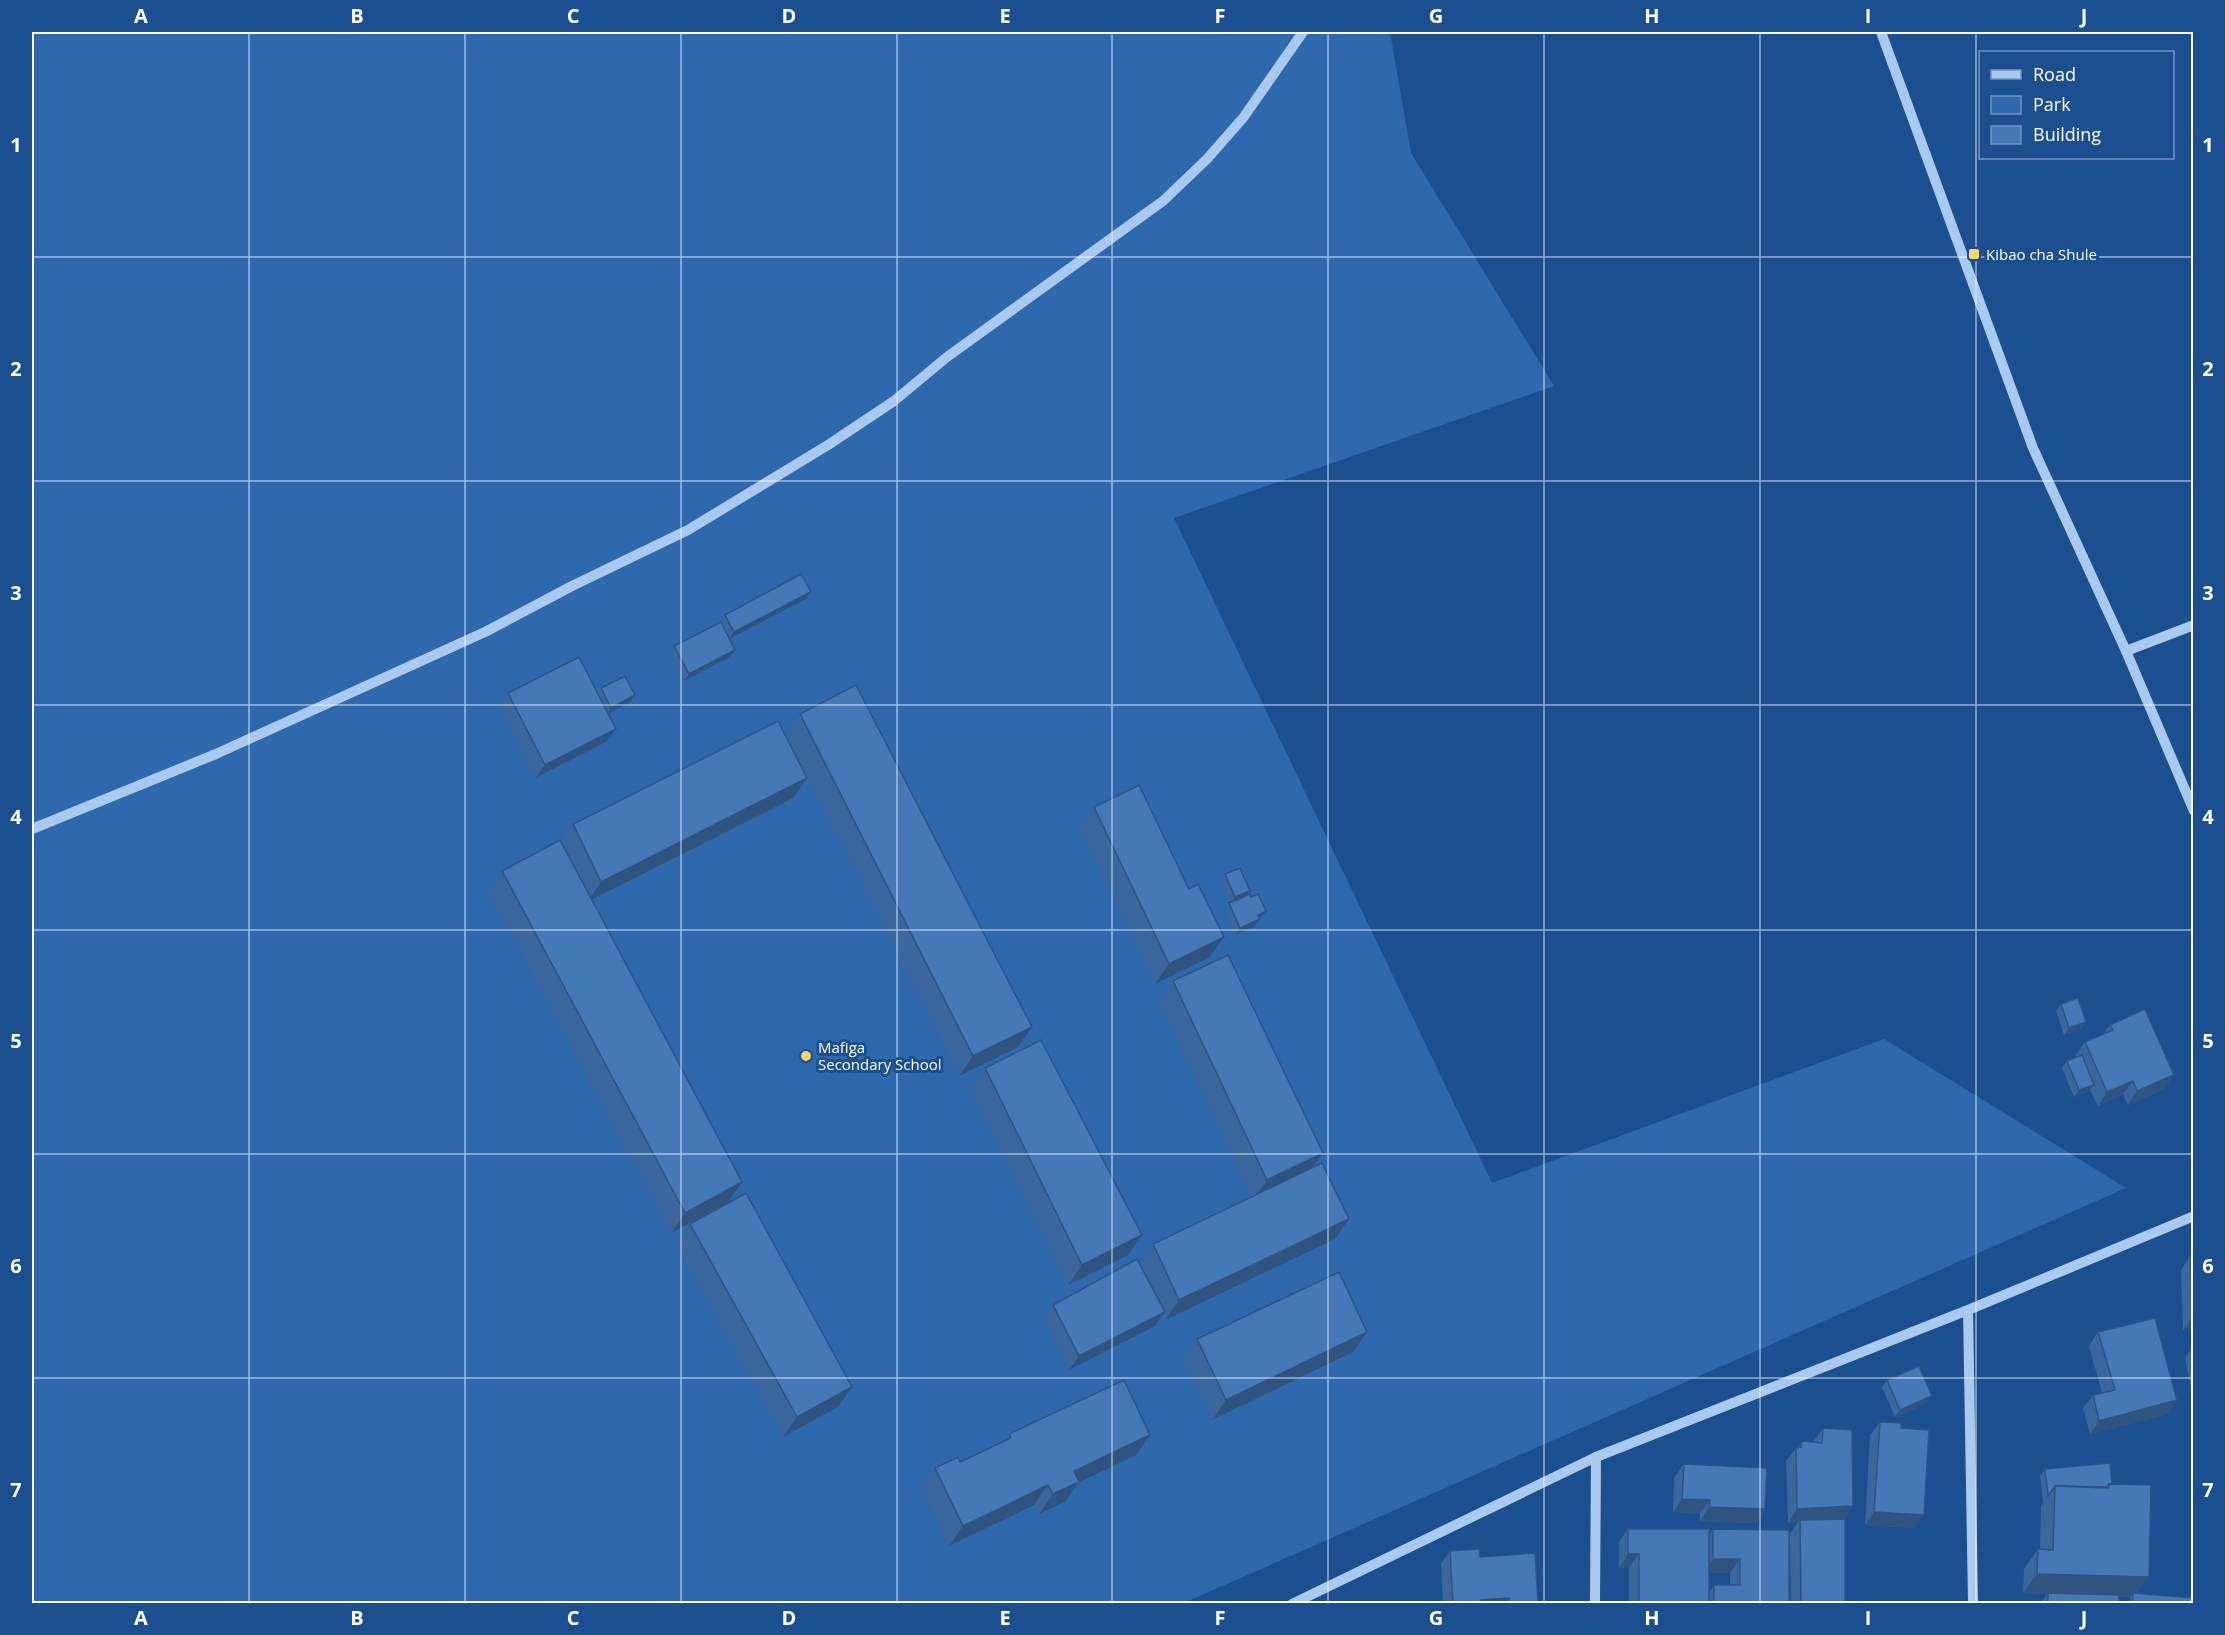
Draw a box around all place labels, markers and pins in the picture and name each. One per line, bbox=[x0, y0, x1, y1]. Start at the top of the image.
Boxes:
place label: Kibao cha Shule bbox=[1986, 244, 2097, 264]
marker: Kibao cha Shule bbox=[1967, 247, 1981, 261]
place label: Mafiga Secondary School bbox=[818, 1037, 942, 1074]
marker: Mafiga Secondary School bbox=[799, 1049, 813, 1063]

